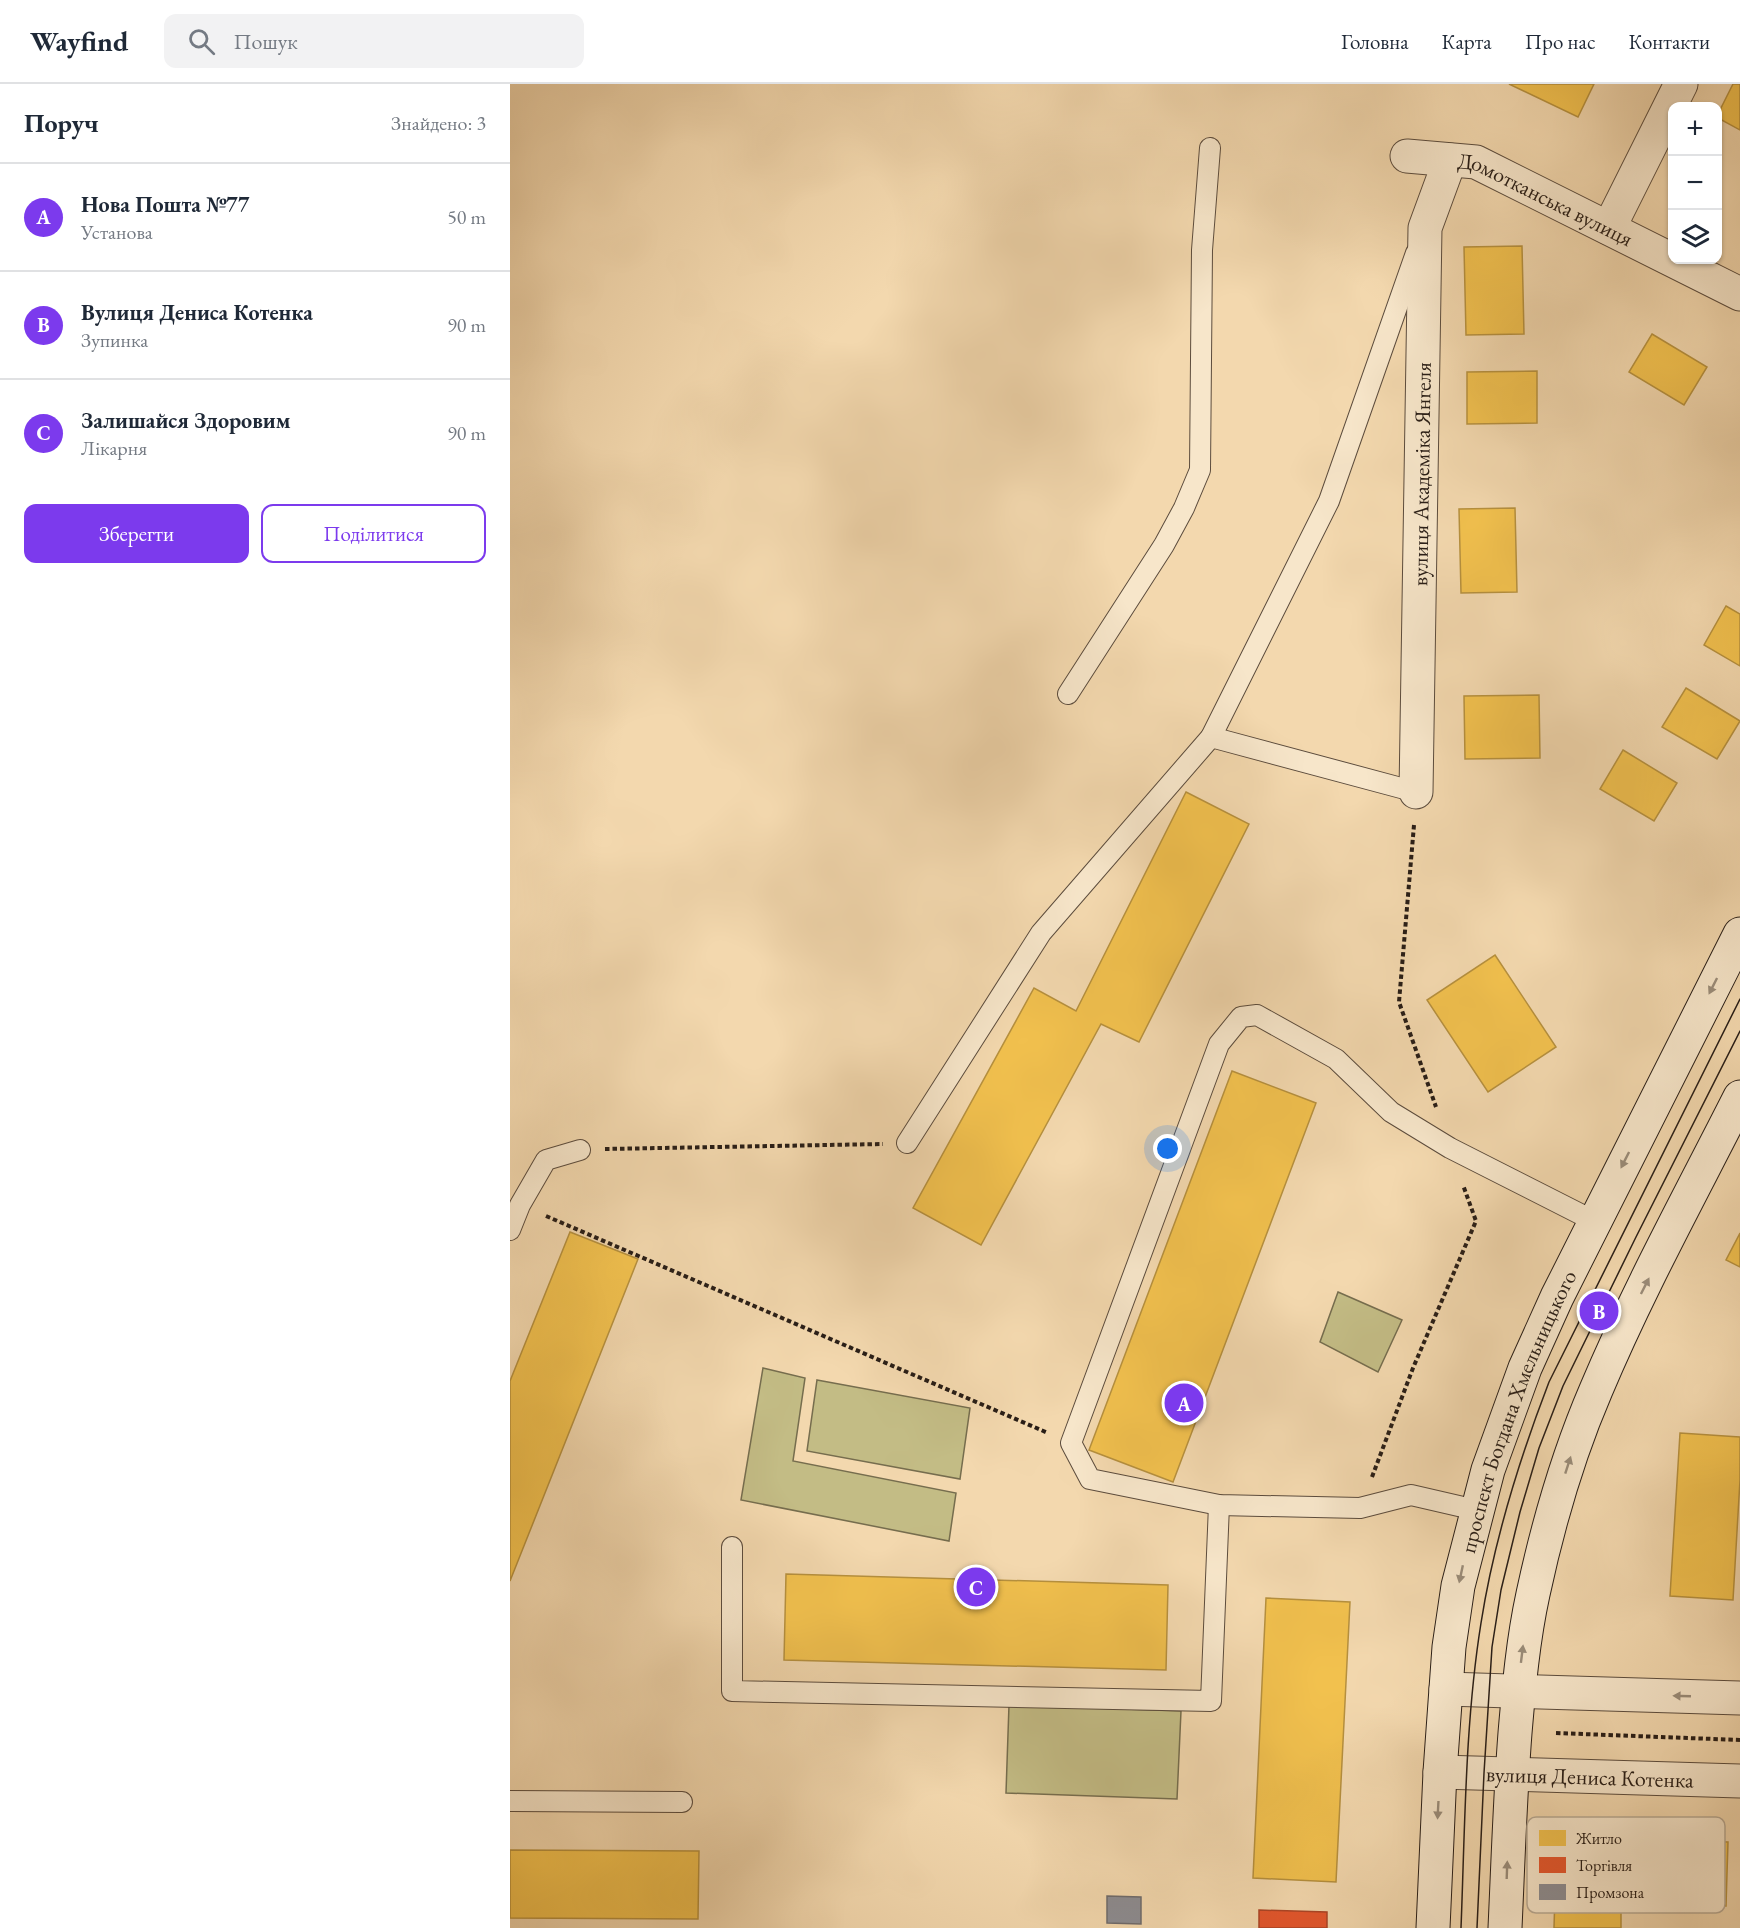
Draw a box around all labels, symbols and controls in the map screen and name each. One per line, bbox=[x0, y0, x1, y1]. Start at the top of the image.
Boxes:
search box bbox=[164, 14, 584, 68]
text: Wayfind bbox=[30, 23, 128, 59]
icon: search bbox=[185, 25, 218, 58]
text: Пошук bbox=[233, 27, 298, 56]
text: Головна bbox=[1341, 28, 1409, 55]
text: Карта bbox=[1442, 28, 1492, 55]
text: Про нас bbox=[1525, 28, 1595, 55]
text: Контакти bbox=[1628, 28, 1710, 55]
map controls bbox=[1668, 102, 1722, 264]
button: + bbox=[1668, 102, 1722, 156]
text: Поруч bbox=[24, 106, 99, 140]
text: Знайдено: 3 bbox=[391, 110, 486, 136]
street label: Домотканська вулиця bbox=[1456, 146, 1638, 253]
button: − bbox=[1668, 156, 1722, 210]
text: Нова Пошта №77 bbox=[81, 190, 249, 219]
text: A bbox=[36, 204, 51, 230]
text: 50 m bbox=[447, 204, 486, 230]
button: layers bbox=[1668, 210, 1722, 264]
text: Установа bbox=[81, 219, 153, 245]
text: Вулиця Дениса Котенка bbox=[81, 298, 313, 327]
text: B bbox=[37, 312, 50, 338]
text: 90 m bbox=[447, 312, 486, 338]
text: Зупинка bbox=[81, 327, 148, 353]
street label: вулиця Академіка Янгеля bbox=[1405, 362, 1437, 586]
text: Залишайся Здоровим bbox=[81, 406, 291, 435]
text: C bbox=[36, 420, 51, 446]
text: 90 m bbox=[447, 420, 486, 446]
text: Лікарня bbox=[81, 435, 147, 461]
button: Зберегти bbox=[24, 504, 249, 563]
button: Поділитися bbox=[261, 504, 486, 563]
one-way arrow bbox=[1709, 978, 1718, 995]
your location bbox=[1153, 1134, 1182, 1163]
one-way arrow bbox=[1620, 1152, 1630, 1169]
street label: проспект Богдана Хмельницького bbox=[1453, 1265, 1583, 1556]
one-way arrow bbox=[1640, 1277, 1649, 1294]
pin: B bbox=[1580, 1288, 1618, 1334]
pin: A bbox=[1164, 1380, 1204, 1426]
one-way arrow bbox=[1564, 1456, 1573, 1474]
pin: C bbox=[956, 1564, 996, 1610]
one-way arrow bbox=[1456, 1565, 1465, 1584]
one-way arrow bbox=[1518, 1645, 1527, 1664]
one-way arrow bbox=[1672, 1691, 1691, 1700]
street label: вулиця Дениса Котенка bbox=[1486, 1759, 1695, 1794]
one-way arrow bbox=[1434, 1800, 1443, 1819]
legend bbox=[1527, 1817, 1725, 1913]
text: Житло bbox=[1575, 1828, 1622, 1849]
text: Торгівля bbox=[1576, 1855, 1632, 1876]
one-way arrow bbox=[1503, 1860, 1512, 1879]
text: Промзона bbox=[1576, 1882, 1645, 1903]

